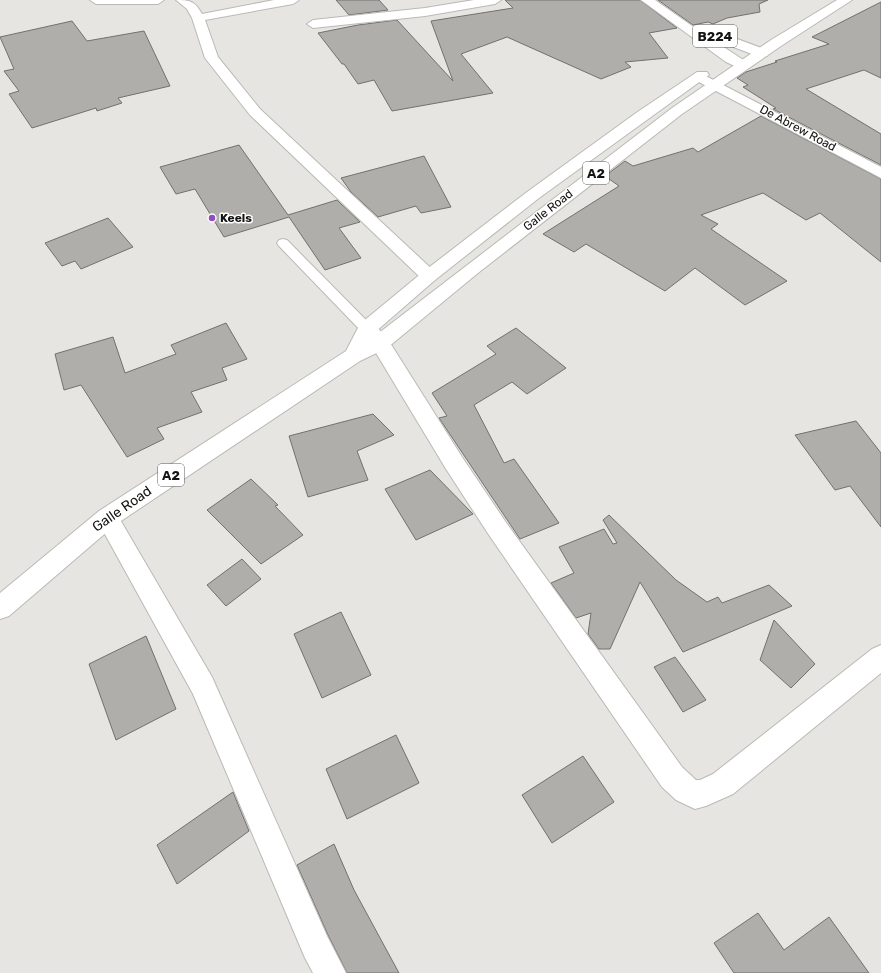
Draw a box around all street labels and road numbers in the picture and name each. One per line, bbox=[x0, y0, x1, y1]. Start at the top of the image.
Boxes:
road number: B224 bbox=[693, 25, 737, 47]
street label: De Abrew Road bbox=[757, 102, 839, 154]
road number: A2 bbox=[583, 162, 609, 184]
street label: Galle Road bbox=[521, 186, 575, 234]
road number: A2 bbox=[158, 464, 184, 486]
street label: Galle Road bbox=[89, 482, 155, 536]

